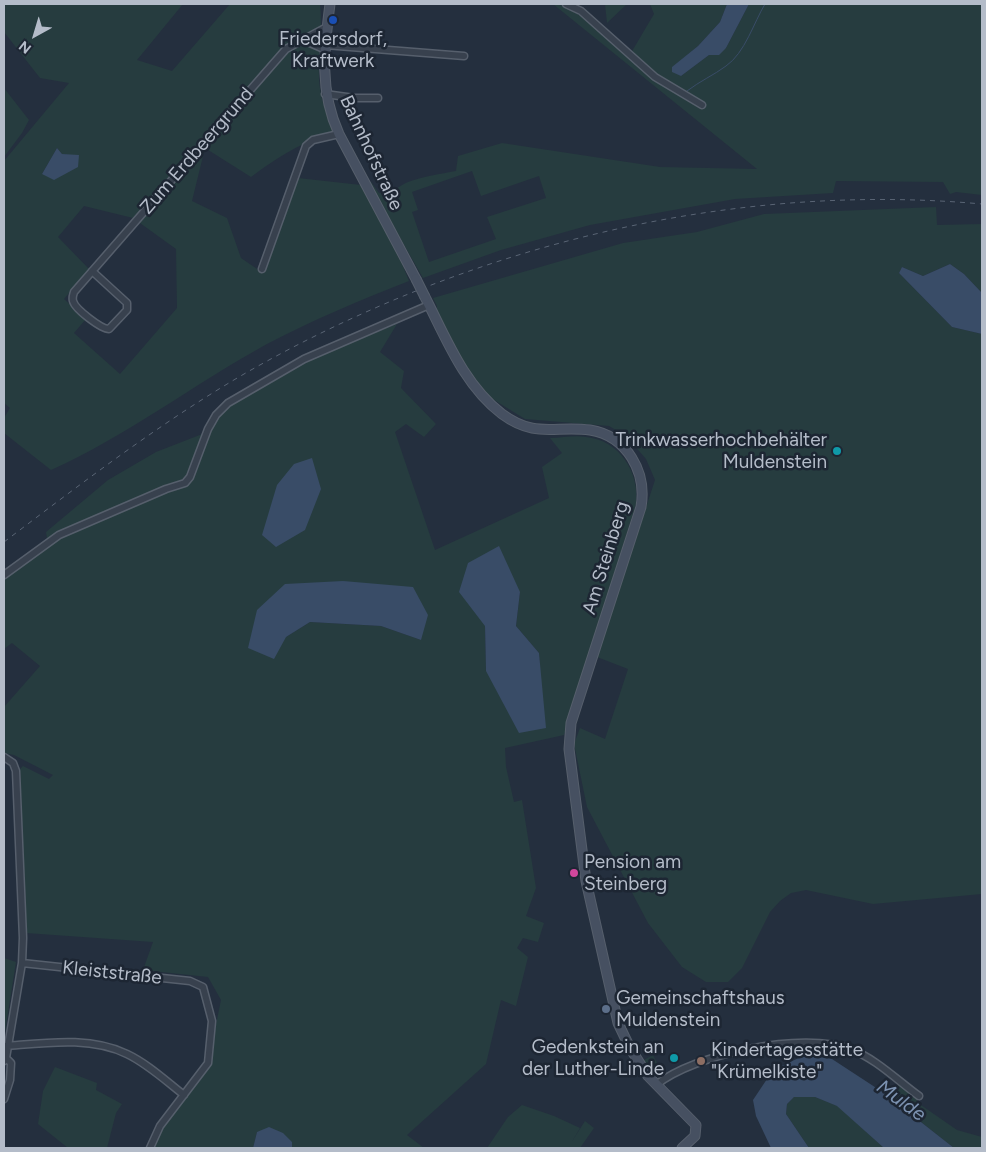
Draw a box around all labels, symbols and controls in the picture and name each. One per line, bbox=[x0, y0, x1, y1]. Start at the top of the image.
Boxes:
north arrow bbox=[10, 10, 60, 60]
marker: Friedersdorf, Kraftwerk bbox=[327, 14, 339, 26]
place label: Friedersdorf, Kraftwerk bbox=[279, 28, 387, 72]
text: N bbox=[16, 37, 35, 57]
street label: Zum Erdbeergrund bbox=[136, 83, 258, 219]
street label: Bahnhofstraße bbox=[334, 92, 408, 214]
place label: Trinkwasserhochbehälter Muldenstein bbox=[615, 429, 827, 473]
marker: Trinkwasserhochbehälter Muldenstein bbox=[831, 445, 843, 457]
street label: Am Steinberg bbox=[578, 499, 634, 617]
place label: Pension am Steinberg bbox=[584, 851, 681, 895]
marker: Pension am Steinberg bbox=[568, 867, 580, 879]
street label: Kleiststraße bbox=[61, 956, 163, 990]
place label: Gemeinschaftshaus Muldenstein bbox=[616, 987, 785, 1031]
marker: Gemeinschaftshaus Muldenstein bbox=[600, 1003, 612, 1015]
place label: Gedenkstein an der Luther-Linde bbox=[522, 1036, 664, 1080]
place label: Kindertagesstätte "Krümelkiste" bbox=[711, 1039, 863, 1083]
marker: Gedenkstein an der Luther-Linde bbox=[668, 1052, 680, 1064]
marker: Kindertagesstätte "Krümelkiste" bbox=[695, 1055, 707, 1067]
water label: Mulde bbox=[872, 1075, 930, 1127]

